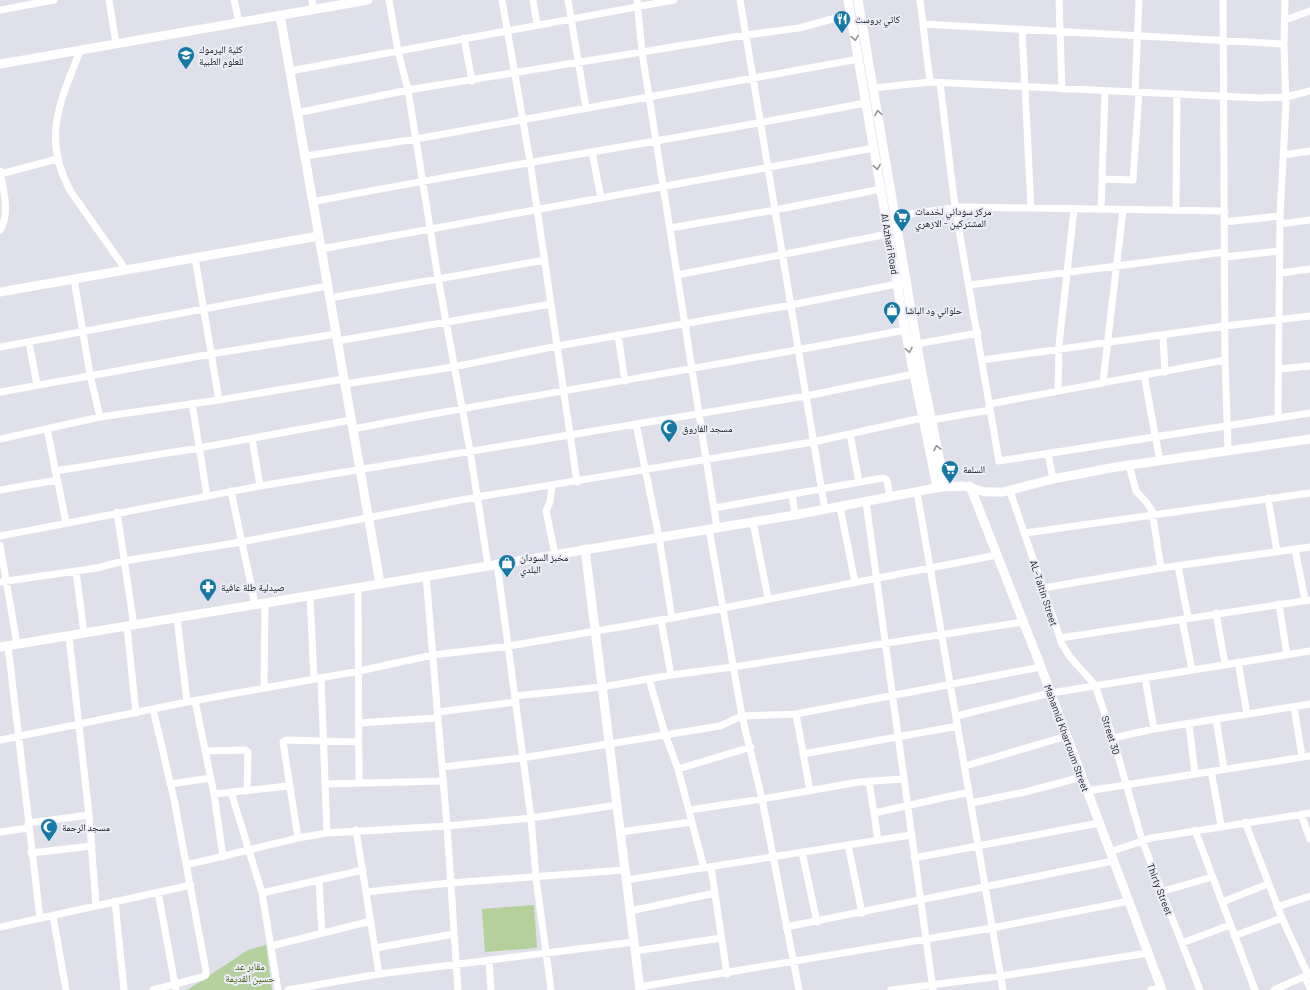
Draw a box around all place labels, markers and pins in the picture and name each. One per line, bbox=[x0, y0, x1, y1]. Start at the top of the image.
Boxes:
restaurant icon: كاتي بروست bbox=[832, 9, 852, 34]
place label: كاتي بروست bbox=[855, 13, 900, 28]
place label: كلية اليرموك للعلوم الطبية bbox=[199, 43, 244, 69]
school or university icon: كلية اليرموك للعلوم الطبية bbox=[176, 45, 196, 70]
place label: مركز سوداني لخدمات المشتركين - الازهري bbox=[915, 205, 992, 232]
supermarket icon: مركز سوداني لخدمات المشتركين - الازهري bbox=[892, 207, 912, 232]
shop icon: حلواني ود الباشا bbox=[882, 300, 902, 325]
place label: حلواني ود الباشا bbox=[905, 304, 963, 319]
mosque icon: مسجد الفاروق bbox=[659, 418, 679, 443]
place label: مسجد الفاروق bbox=[682, 422, 733, 435]
supermarket icon: السلمة bbox=[940, 459, 960, 484]
place label: السلمة bbox=[963, 463, 985, 475]
place label: مخبز السودان البلدي bbox=[520, 551, 569, 578]
shop icon: مخبز السودان البلدي bbox=[497, 553, 517, 578]
pharmacy icon: صيدلية طلة عافية bbox=[198, 577, 218, 602]
place label: صيدلية طلة عافية bbox=[221, 581, 285, 593]
mosque icon: مسجد الرحمة bbox=[39, 817, 59, 842]
place label: مسجد الرحمة bbox=[62, 821, 111, 833]

